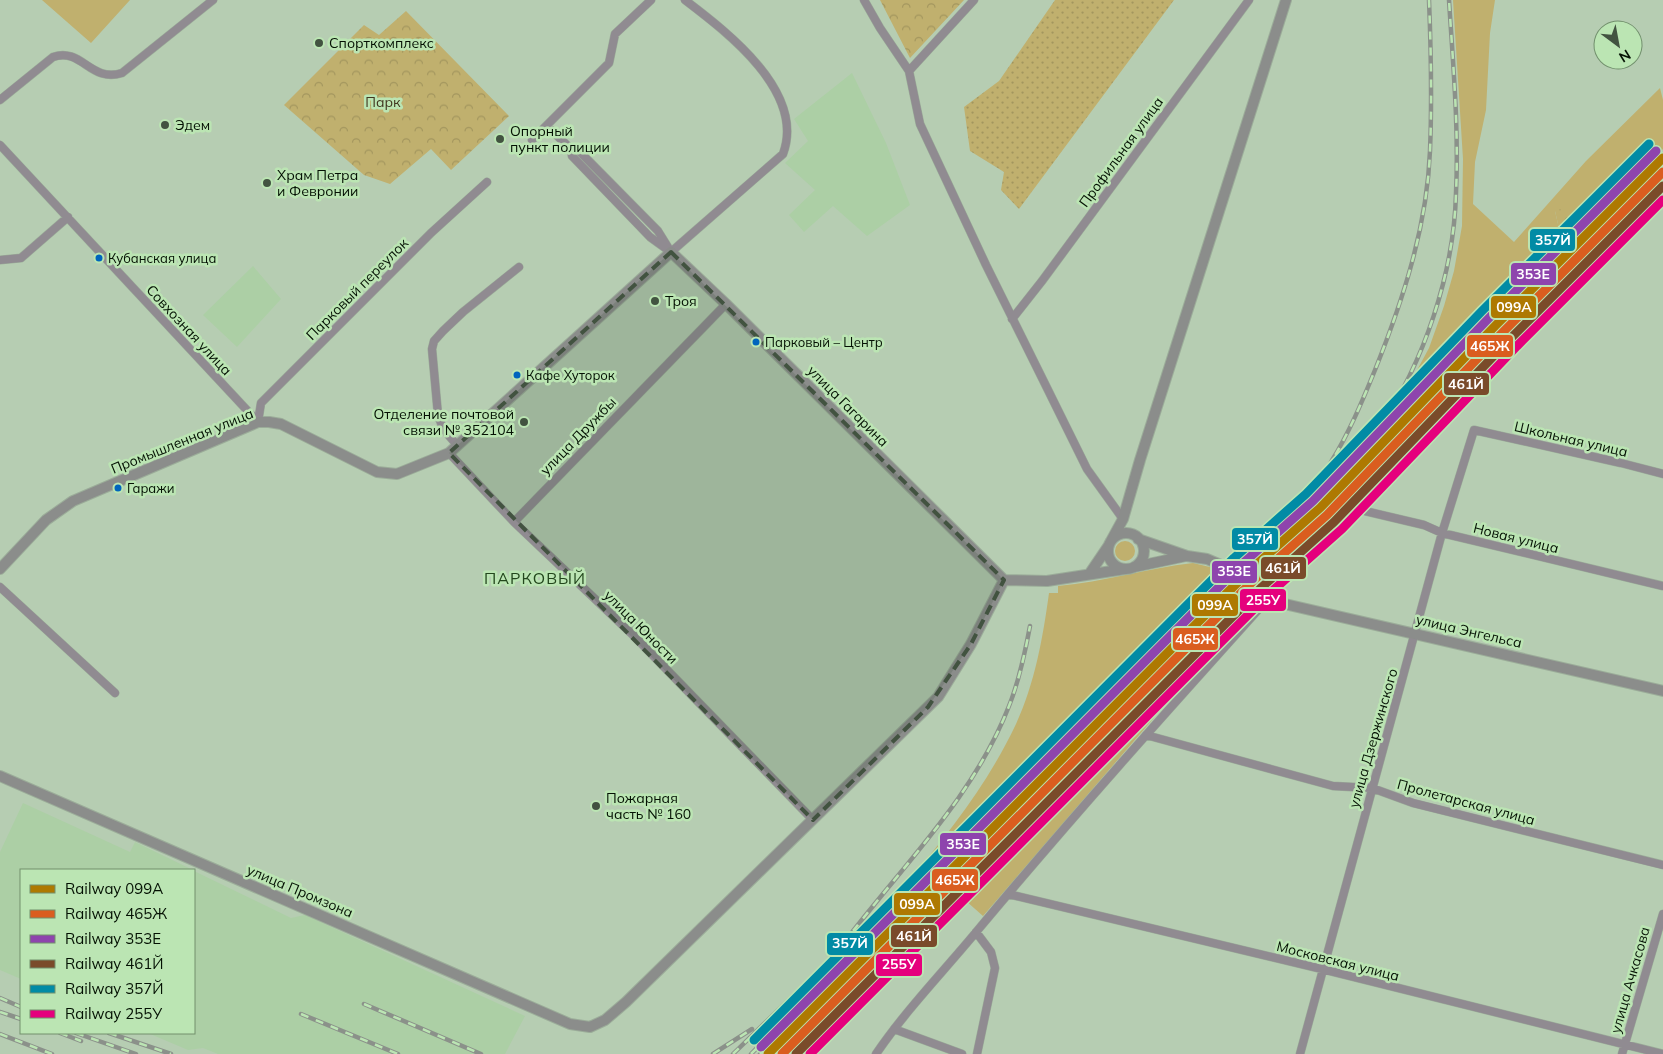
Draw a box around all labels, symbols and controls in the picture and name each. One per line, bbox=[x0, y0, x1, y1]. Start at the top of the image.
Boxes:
north arrow bbox=[1593, 20, 1643, 70]
place label: Спорткомплекс bbox=[329, 34, 434, 52]
marker: Спорткомплекс bbox=[313, 37, 325, 49]
text: N bbox=[1616, 46, 1634, 66]
park label: Парк bbox=[365, 93, 401, 111]
street label: Профильная улица bbox=[1075, 93, 1167, 211]
place label: Эдем bbox=[175, 116, 210, 134]
marker: Эдем bbox=[159, 119, 171, 131]
place label: Опорный пункт полиции bbox=[510, 122, 610, 156]
marker: Опорный пункт полиции bbox=[494, 133, 506, 145]
place label: Храм Петра и Февронии bbox=[277, 166, 358, 200]
marker: Храм Петра и Февронии bbox=[261, 177, 273, 189]
line badge: 357Й bbox=[1529, 228, 1576, 252]
text: 357Й bbox=[1535, 231, 1571, 249]
street label: Парковый переулок bbox=[302, 234, 412, 344]
place label: Кубанская улица bbox=[108, 250, 216, 266]
marker: Кубанская улица bbox=[94, 253, 104, 263]
line badge: 353Е bbox=[1510, 262, 1557, 286]
text: 353Е bbox=[1516, 265, 1550, 283]
street label: Совхозная улица bbox=[142, 281, 236, 379]
place label: Троя bbox=[665, 292, 697, 310]
marker: Троя bbox=[649, 295, 661, 307]
line badge: 099А bbox=[1490, 295, 1537, 319]
text: 099А bbox=[1496, 298, 1532, 316]
place label: Парковый – Центр bbox=[765, 334, 883, 350]
line badge: 465Ж bbox=[1466, 334, 1514, 358]
marker: Парковый – Центр bbox=[751, 337, 761, 347]
text: 465Ж bbox=[1470, 337, 1510, 355]
street label: улица Гагарина bbox=[804, 362, 892, 450]
place label: Кафе Хуторок bbox=[526, 367, 615, 383]
marker: Кафе Хуторок bbox=[512, 370, 522, 380]
line badge: 461Й bbox=[1443, 372, 1490, 396]
text: 461Й bbox=[1448, 375, 1484, 393]
street label: улица Дружбы bbox=[536, 393, 620, 479]
street label: Промышленная улица bbox=[108, 404, 256, 478]
place label: Отделение почтовой связи № 352104 bbox=[373, 405, 515, 439]
marker: Отделение почтовой связи № 352104 bbox=[518, 416, 530, 428]
street label: Школьная улица bbox=[1513, 417, 1629, 461]
place label: Гаражи bbox=[127, 480, 175, 496]
marker: Гаражи bbox=[113, 483, 123, 493]
street label: Новая улица bbox=[1471, 519, 1561, 557]
line badge: 357Й bbox=[1231, 527, 1279, 551]
text: 357Й bbox=[1237, 530, 1273, 548]
line badge: 461Й bbox=[1260, 556, 1307, 580]
text: 461Й bbox=[1265, 559, 1301, 577]
line badge: 353Е bbox=[1211, 560, 1258, 584]
text: 353Е bbox=[1217, 562, 1251, 580]
district label: ПАРКОВЫЙ bbox=[484, 568, 586, 588]
street label: улица Юности bbox=[600, 586, 682, 668]
line badge: 255У bbox=[1239, 588, 1287, 612]
text: 255У bbox=[1246, 591, 1281, 609]
line badge: 099А bbox=[1191, 593, 1239, 617]
text: 099А bbox=[1197, 596, 1233, 614]
street label: улица Энгельса bbox=[1414, 610, 1524, 652]
line badge: 465Ж bbox=[1172, 627, 1219, 651]
text: 465Ж bbox=[1175, 630, 1215, 648]
street label: улица Дзержинского bbox=[1344, 666, 1402, 810]
street label: Пролетарская улица bbox=[1395, 775, 1537, 829]
place label: Пожарная часть № 160 bbox=[606, 789, 691, 823]
marker: Пожарная часть № 160 bbox=[590, 800, 602, 812]
line badge: 353Е bbox=[939, 832, 987, 856]
text: 353Е bbox=[946, 835, 980, 853]
street label: улица Промзона bbox=[244, 861, 356, 921]
line badge: 465Ж bbox=[931, 868, 979, 892]
legend bbox=[20, 869, 195, 1034]
text: 465Ж bbox=[935, 871, 975, 889]
text: Railway 099А bbox=[65, 879, 163, 898]
line badge: 099А bbox=[893, 892, 941, 916]
text: 099А bbox=[899, 895, 935, 913]
text: Railway 465Ж bbox=[65, 904, 167, 923]
line badge: 461Й bbox=[890, 924, 938, 948]
street label: улица Ачкасова bbox=[1606, 925, 1654, 1035]
text: 461Й bbox=[896, 927, 932, 945]
text: Railway 353Е bbox=[65, 929, 161, 948]
line badge: 357Й bbox=[826, 932, 874, 956]
text: 357Й bbox=[832, 934, 868, 952]
street label: Московская улица bbox=[1275, 937, 1401, 985]
line badge: 255У bbox=[875, 953, 923, 977]
text: Railway 461Й bbox=[65, 954, 163, 973]
text: 255У bbox=[882, 955, 917, 973]
text: Railway 357Й bbox=[65, 979, 163, 998]
text: Railway 255У bbox=[65, 1004, 162, 1023]

